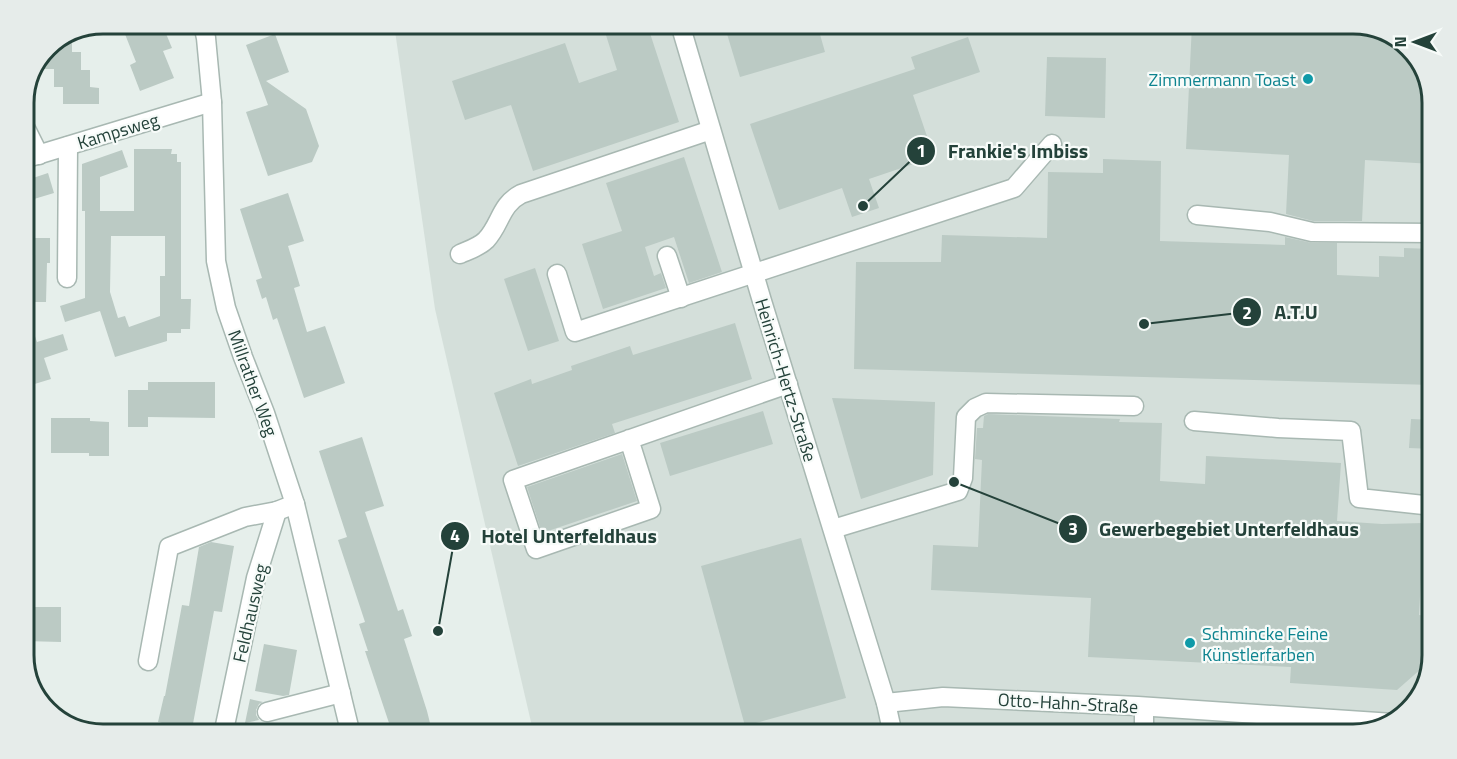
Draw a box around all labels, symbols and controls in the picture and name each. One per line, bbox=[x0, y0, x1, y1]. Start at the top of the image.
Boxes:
north arrow bbox=[1385, 12, 1445, 72]
text: N bbox=[1388, 36, 1412, 48]
place label: Zimmermann Toast bbox=[1149, 66, 1297, 93]
marker: Zimmermann Toast bbox=[1301, 72, 1315, 86]
street label: Kampsweg bbox=[74, 106, 162, 156]
callout: Frankie's Imbiss bbox=[906, 132, 1100, 170]
text: Frankie's Imbiss bbox=[948, 135, 1088, 166]
text: 1 bbox=[916, 137, 926, 164]
callout: A.T.U bbox=[1232, 293, 1329, 331]
street label: Heinrich-Hertz-Straße bbox=[748, 295, 824, 465]
text: A.T.U bbox=[1274, 296, 1318, 327]
text: 2 bbox=[1242, 299, 1252, 326]
street label: Millrather Weg bbox=[221, 326, 285, 440]
callout: Gewerbegebiet Unterfeldhaus bbox=[1058, 510, 1371, 548]
text: Gewerbegebiet Unterfeldhaus bbox=[1099, 513, 1359, 544]
text: 3 bbox=[1068, 515, 1078, 542]
callout: Hotel Unterfeldhaus bbox=[440, 517, 669, 555]
text: Hotel Unterfeldhaus bbox=[481, 520, 657, 551]
text: 4 bbox=[450, 522, 460, 549]
street label: Feldhausweg bbox=[226, 561, 274, 665]
place label: Schmincke Feine Künstlerfarben bbox=[1202, 620, 1328, 668]
marker: Schmincke Feine Künstlerfarben bbox=[1183, 636, 1197, 650]
street label: Otto-Hahn-Straße bbox=[997, 686, 1139, 720]

